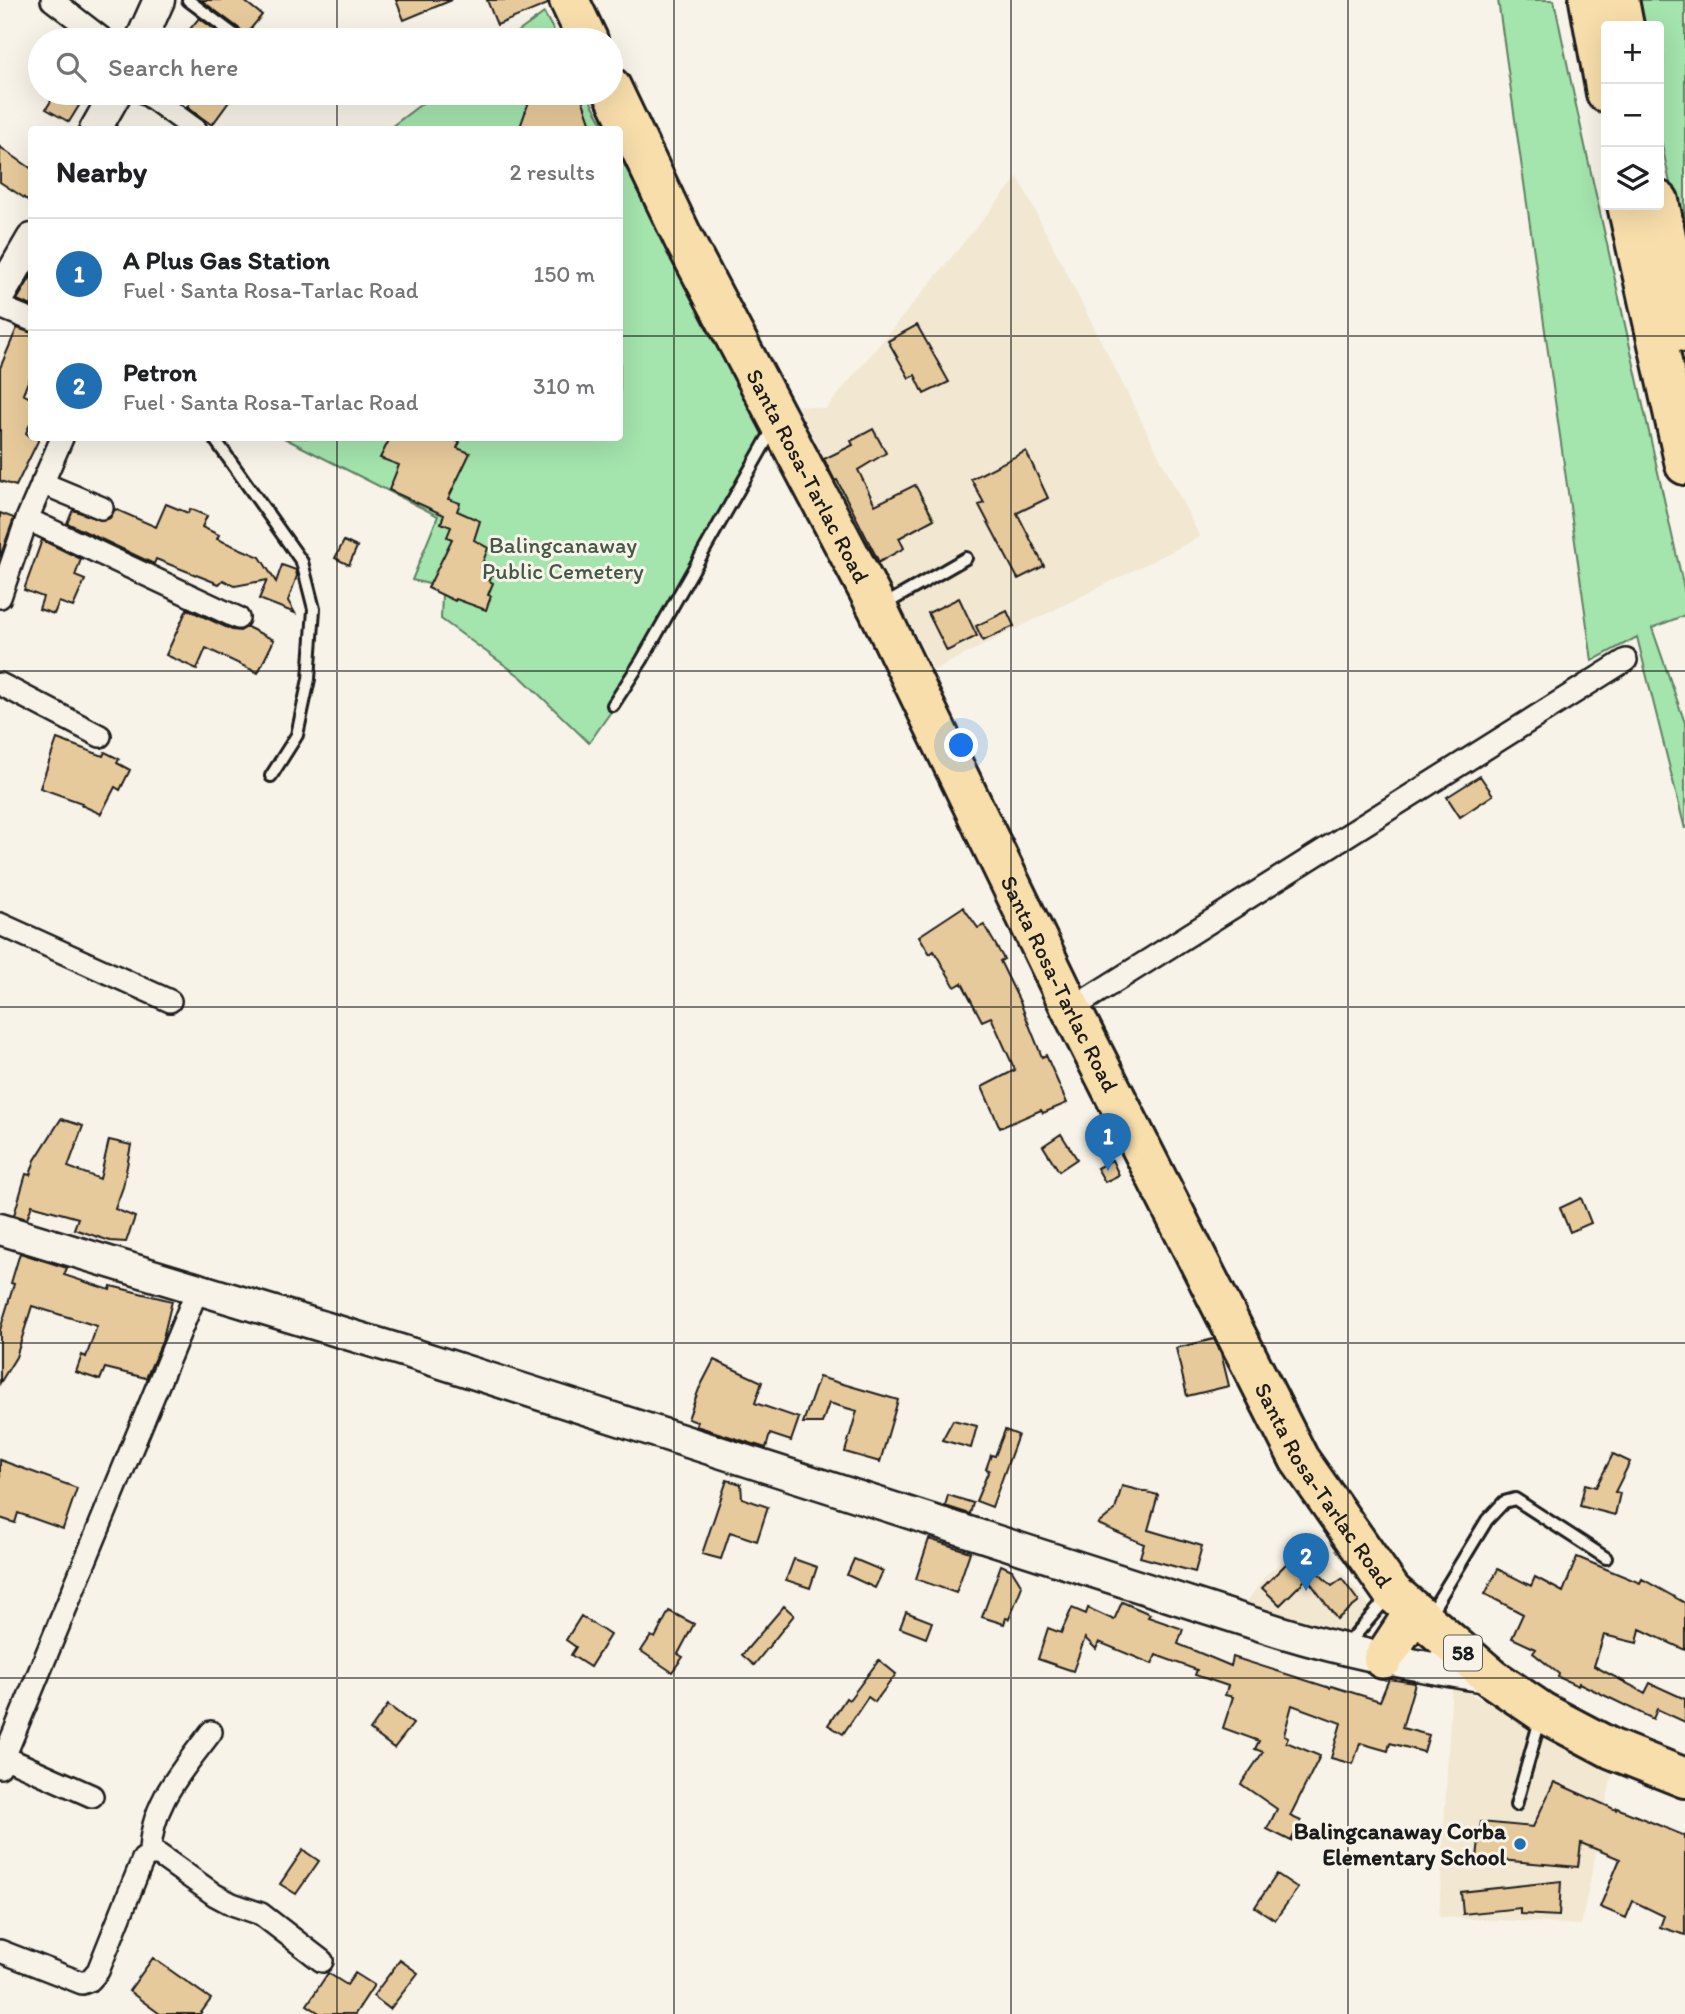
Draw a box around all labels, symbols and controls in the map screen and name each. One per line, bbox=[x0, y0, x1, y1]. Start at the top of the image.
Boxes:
map controls bbox=[1601, 21, 1664, 210]
button: + bbox=[1601, 21, 1664, 84]
search box bbox=[28, 28, 623, 105]
icon: search bbox=[52, 48, 90, 86]
text: Search here bbox=[108, 51, 238, 83]
button: − bbox=[1601, 84, 1664, 147]
button: layers bbox=[1601, 147, 1664, 210]
text: Nearby bbox=[56, 153, 147, 190]
text: 2 results bbox=[509, 158, 595, 186]
text: A Plus Gas Station bbox=[123, 244, 330, 276]
text: 1 bbox=[74, 260, 84, 288]
text: 150 m bbox=[534, 260, 595, 288]
text: Fuel · Santa Rosa-Tarlac Road bbox=[123, 276, 418, 304]
text: Petron bbox=[123, 356, 197, 388]
street label: Santa Rosa-Tarlac Road bbox=[740, 364, 876, 588]
text: 2 bbox=[73, 372, 85, 400]
text: 310 m bbox=[533, 372, 595, 400]
text: Fuel · Santa Rosa-Tarlac Road bbox=[123, 388, 418, 416]
park label: Balingcanaway Public Cemetery bbox=[482, 531, 644, 585]
your location bbox=[944, 728, 978, 762]
street label: Santa Rosa-Tarlac Road bbox=[995, 871, 1125, 1097]
pin: 1 bbox=[1085, 1113, 1131, 1171]
street label: Santa Rosa-Tarlac Road bbox=[1249, 1378, 1399, 1593]
pin: 2 bbox=[1283, 1533, 1329, 1591]
road number: 58 bbox=[1444, 1636, 1482, 1670]
place label: Balingcanaway Corba Elementary School bbox=[1294, 1817, 1507, 1871]
marker: Balingcanaway Corba Elementary School bbox=[1512, 1836, 1528, 1852]

